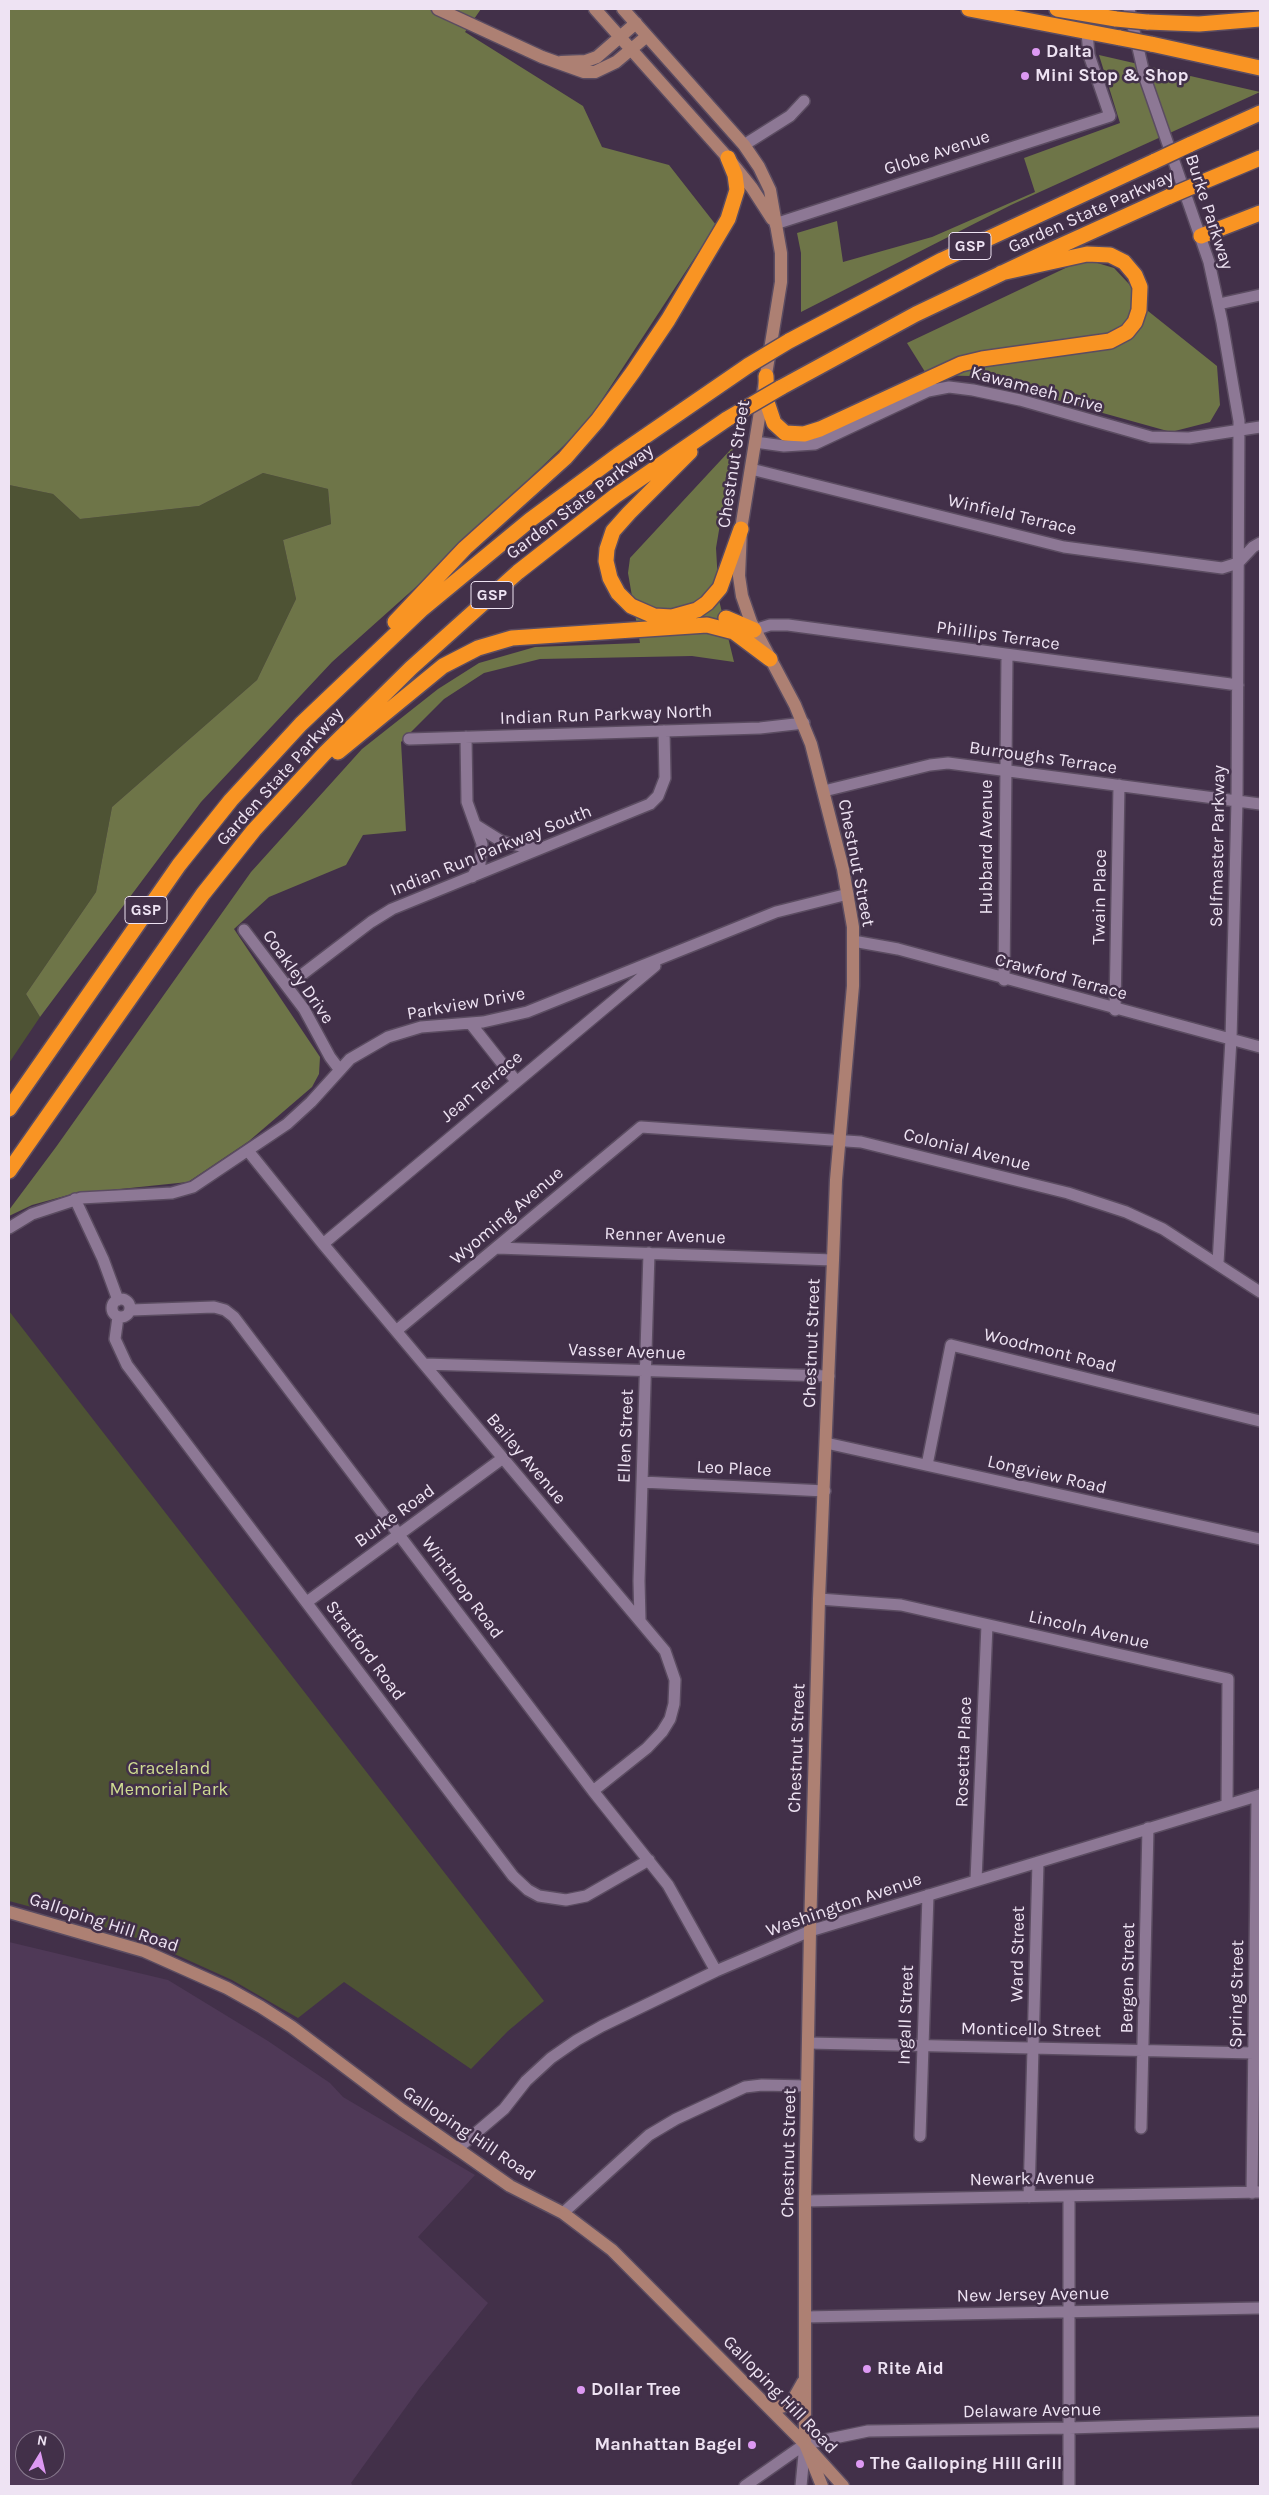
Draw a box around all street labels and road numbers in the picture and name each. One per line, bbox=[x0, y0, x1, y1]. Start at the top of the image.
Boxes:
street label: Globe Avenue bbox=[881, 126, 993, 180]
street label: Burke Parkway bbox=[1180, 152, 1238, 272]
street label: Garden State Parkway bbox=[1005, 166, 1177, 258]
road number: GSP bbox=[949, 232, 991, 260]
street label: Kawameeh Drive bbox=[968, 362, 1106, 418]
street label: Chestnut Street bbox=[713, 398, 755, 530]
street label: Garden State Parkway bbox=[502, 440, 658, 564]
street label: Winfield Terrace bbox=[946, 490, 1078, 540]
road number: GSP bbox=[471, 582, 513, 608]
street label: Phillips Terrace bbox=[935, 617, 1061, 655]
street label: Indian Run Parkway North bbox=[499, 700, 713, 730]
street label: Garden State Parkway bbox=[212, 703, 348, 851]
street label: Burroughs Terrace bbox=[968, 737, 1118, 779]
street label: Selfmaster Parkway bbox=[1206, 765, 1230, 927]
street label: Hubbard Avenue bbox=[976, 780, 998, 914]
street label: Chestnut Street bbox=[833, 797, 879, 929]
street label: Indian Run Parkway South bbox=[387, 801, 595, 901]
street label: Twain Place bbox=[1088, 849, 1112, 945]
road number: GSP bbox=[125, 896, 167, 924]
street label: Coakley Drive bbox=[258, 926, 338, 1028]
street label: Crawford Terrace bbox=[992, 949, 1130, 1005]
street label: Parkview Drive bbox=[405, 983, 527, 1025]
street label: Jean Terrace bbox=[437, 1047, 527, 1127]
street label: Colonial Avenue bbox=[901, 1124, 1033, 1176]
street label: Wyoming Avenue bbox=[446, 1162, 568, 1270]
street label: Renner Avenue bbox=[604, 1223, 726, 1249]
street label: Chestnut Street bbox=[799, 1278, 825, 1408]
street label: Woodmont Road bbox=[981, 1324, 1119, 1378]
street label: Vasser Avenue bbox=[568, 1339, 686, 1365]
street label: Ellen Street bbox=[614, 1389, 638, 1483]
street label: Bailey Avenue bbox=[482, 1409, 570, 1509]
street label: Longview Road bbox=[985, 1451, 1109, 1499]
street label: Leo Place bbox=[696, 1456, 772, 1482]
street label: Burke Road bbox=[351, 1480, 439, 1552]
street label: Winthrop Road bbox=[417, 1533, 507, 1643]
street label: Stratford Road bbox=[320, 1597, 410, 1705]
street label: Lincoln Avenue bbox=[1027, 1606, 1151, 1654]
street label: Chestnut Street bbox=[784, 1683, 810, 1813]
street label: Rosetta Place bbox=[951, 1696, 977, 1808]
street label: Washington Avenue bbox=[763, 1868, 925, 1942]
street label: Galloping Hill Road bbox=[27, 1889, 181, 1957]
street label: Ward Street bbox=[1006, 1906, 1030, 2002]
street label: Bergen Street bbox=[1116, 1923, 1140, 2033]
street label: Spring Street bbox=[1225, 1940, 1249, 2048]
street label: Ingall Street bbox=[893, 1965, 919, 2065]
street label: Monticello Street bbox=[961, 2018, 1101, 2042]
street label: Galloping Hill Road bbox=[398, 2081, 540, 2187]
street label: Chestnut Street bbox=[777, 2088, 801, 2218]
street label: Newark Avenue bbox=[969, 2167, 1095, 2191]
street label: New Jersey Avenue bbox=[957, 2283, 1109, 2307]
street label: Galloping Hill Road bbox=[718, 2331, 842, 2459]
street label: Delaware Avenue bbox=[963, 2399, 1101, 2423]

